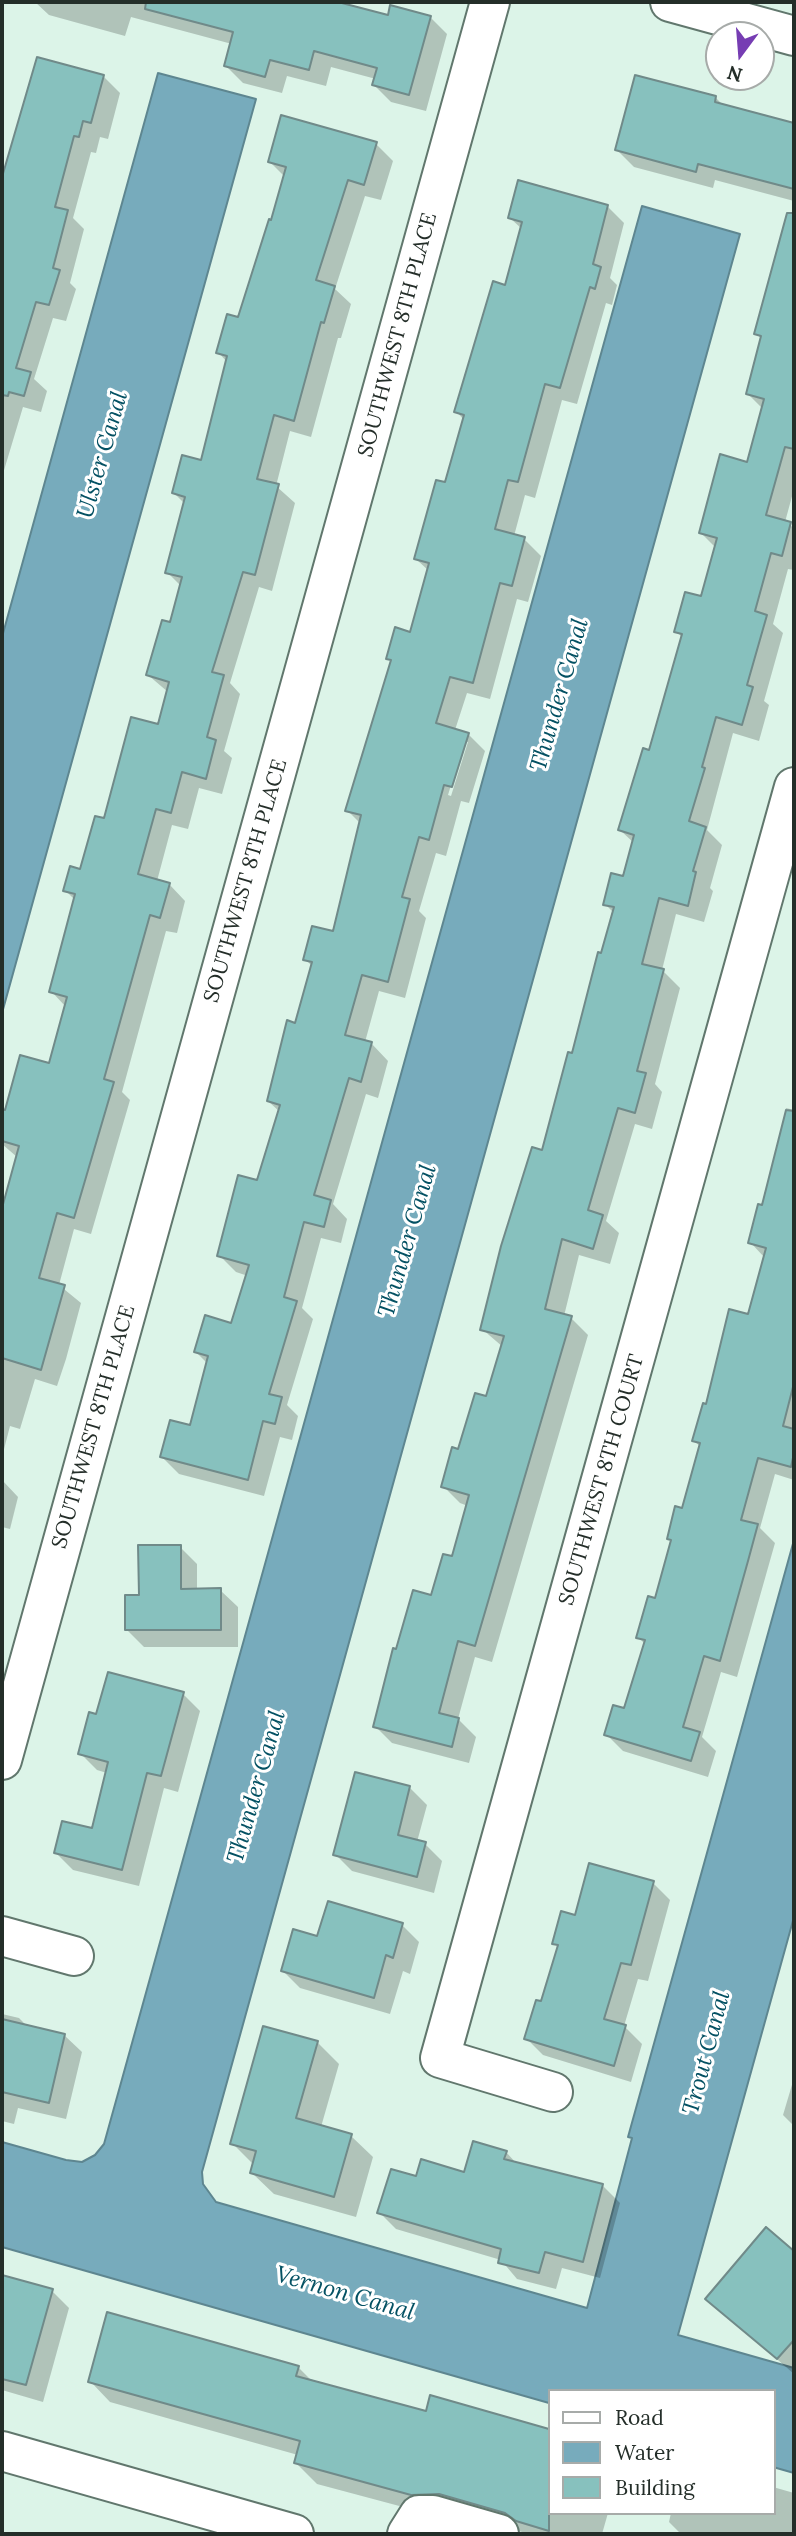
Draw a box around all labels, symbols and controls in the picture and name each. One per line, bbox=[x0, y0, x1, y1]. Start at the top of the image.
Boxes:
north arrow bbox=[705, 21, 775, 91]
text: N bbox=[724, 61, 745, 88]
street label: SOUTHWEST 8TH PLACE bbox=[353, 210, 443, 460]
water label: Ulster Canal bbox=[72, 388, 134, 522]
water label: Thunder Canal bbox=[525, 616, 595, 774]
street label: SOUTHWEST 8TH PLACE bbox=[199, 756, 293, 1006]
water label: Thunder Canal bbox=[373, 1162, 443, 1320]
street label: SOUTHWEST 8TH PLACE bbox=[47, 1302, 141, 1552]
street label: SOUTHWEST 8TH COURT bbox=[554, 1352, 650, 1608]
water label: Thunder Canal bbox=[222, 1708, 292, 1866]
water label: Trout Canal bbox=[677, 1988, 737, 2118]
water label: Vernon Canal bbox=[272, 2261, 418, 2327]
legend bbox=[548, 2389, 775, 2515]
text: Road bbox=[615, 2404, 664, 2431]
text: Water bbox=[615, 2439, 674, 2466]
text: Building bbox=[615, 2474, 695, 2501]

